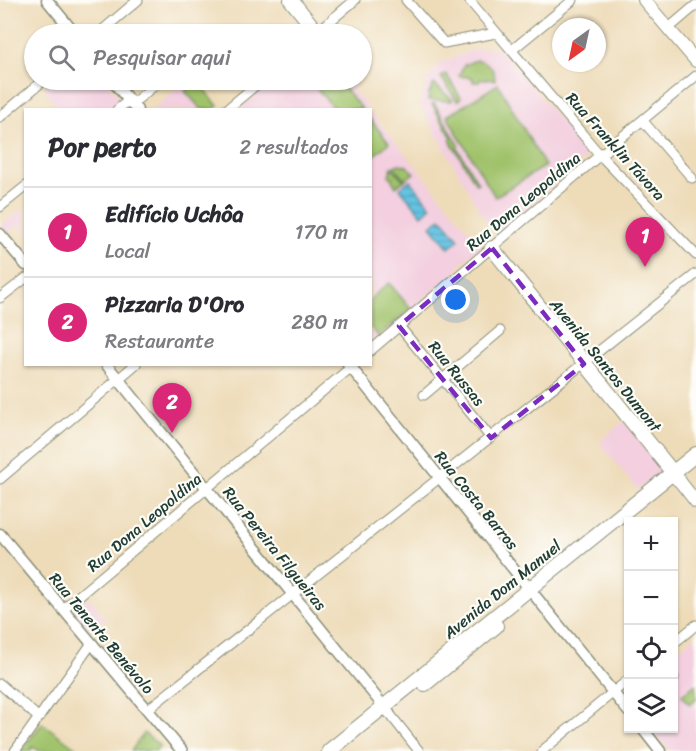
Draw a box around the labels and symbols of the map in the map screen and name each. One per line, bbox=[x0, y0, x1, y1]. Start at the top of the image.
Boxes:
north arrow bbox=[552, 18, 606, 72]
street label: Rua Franklin Távora bbox=[559, 85, 673, 207]
street label: Rua Dona Leopoldina bbox=[459, 144, 587, 258]
pin: 1 bbox=[626, 218, 664, 267]
your location bbox=[441, 285, 470, 314]
street label: Avenida Santos Dumont bbox=[541, 291, 669, 439]
street label: Rua Russas bbox=[421, 334, 493, 413]
pin: 2 bbox=[152, 384, 192, 433]
street label: Rua Costa Barros bbox=[427, 444, 527, 557]
street label: Rua Dona Leopoldina bbox=[80, 465, 208, 579]
street label: Rua Pereira Filgueiras bbox=[215, 480, 334, 617]
street label: Avenida Dom Manuel bbox=[436, 532, 568, 647]
street label: Rua Tenente Benévolo bbox=[42, 566, 162, 701]

